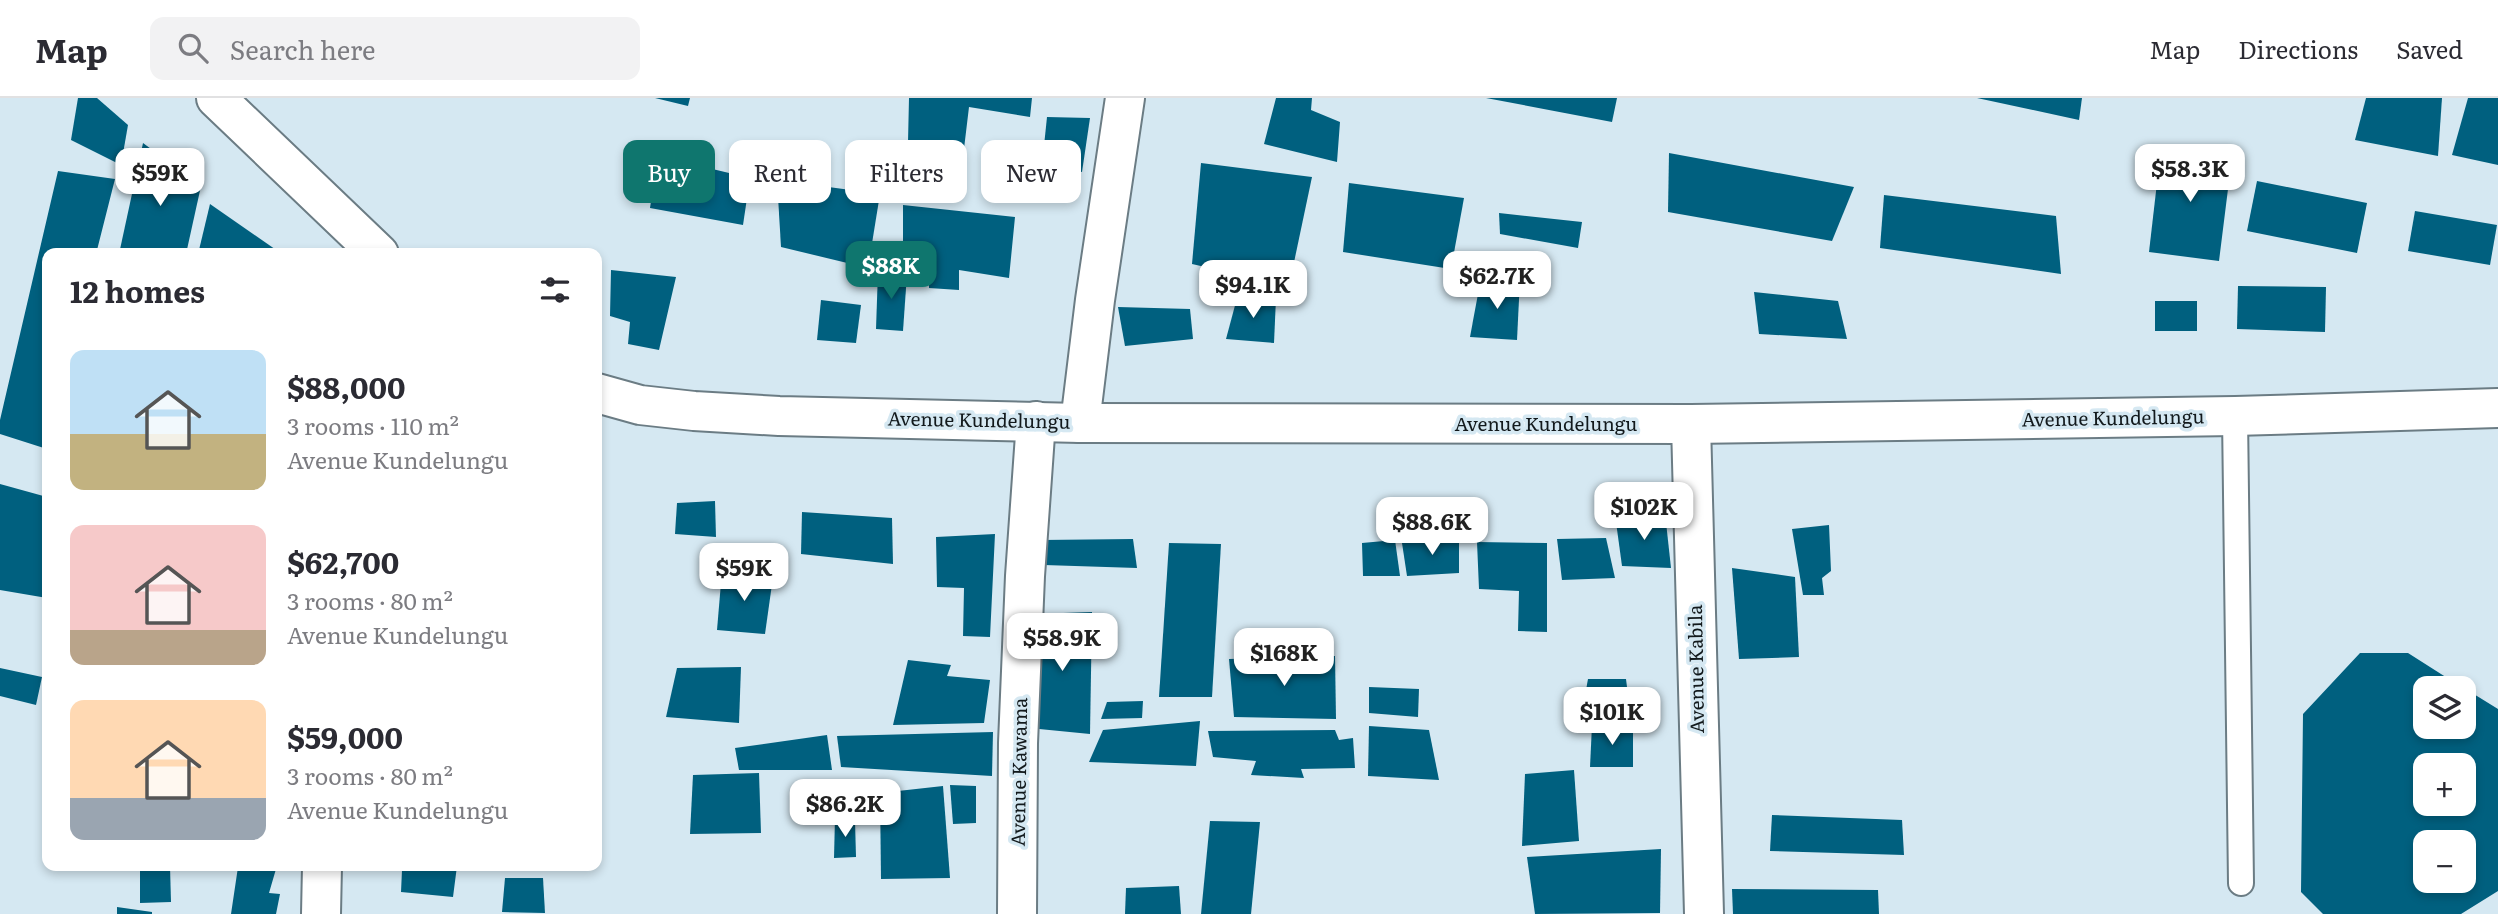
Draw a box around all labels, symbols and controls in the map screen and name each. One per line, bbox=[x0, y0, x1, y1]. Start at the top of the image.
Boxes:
search box bbox=[150, 17, 640, 80]
text: Map bbox=[35, 24, 108, 73]
icon: search bbox=[174, 29, 212, 67]
text: Search here bbox=[230, 29, 376, 68]
text: Map bbox=[2149, 31, 2200, 66]
text: Directions bbox=[2238, 31, 2358, 66]
text: Saved bbox=[2396, 31, 2463, 66]
chip: Buy bbox=[623, 140, 715, 203]
chip: Rent bbox=[729, 140, 831, 203]
chip: Filters bbox=[845, 140, 967, 203]
chip: New bbox=[981, 140, 1081, 203]
pin: $58.3K bbox=[2133, 144, 2247, 204]
pin: $59K bbox=[119, 148, 201, 208]
text: $58.3K bbox=[2151, 150, 2229, 184]
text: $59K bbox=[131, 154, 189, 188]
pin: $88K bbox=[850, 242, 932, 301]
text: $88K bbox=[862, 247, 920, 281]
pin: $62.7K bbox=[1440, 252, 1554, 311]
text: $62.7K bbox=[1459, 257, 1535, 291]
pin: $94.1K bbox=[1196, 260, 1310, 320]
text: $94.1K bbox=[1215, 266, 1291, 300]
text: 12 homes bbox=[70, 268, 205, 312]
icon: filters bbox=[536, 271, 574, 309]
text: $88,000 bbox=[287, 364, 405, 408]
icon: home bbox=[126, 378, 210, 462]
street label: Avenue Kundelungu bbox=[2021, 401, 2205, 433]
street label: Avenue Kundelungu bbox=[887, 403, 1071, 435]
text: 3 rooms · 110 m² bbox=[287, 408, 459, 442]
street label: Avenue Kundelungu bbox=[1455, 409, 1637, 437]
text: Avenue Kundelungu bbox=[287, 442, 508, 476]
pin: $102K bbox=[1595, 482, 1693, 542]
text: $102K bbox=[1610, 488, 1678, 522]
pin: $88.6K bbox=[1375, 498, 1489, 557]
text: $88.6K bbox=[1392, 503, 1472, 537]
text: $62,700 bbox=[287, 539, 399, 583]
pin: $59K bbox=[703, 544, 785, 603]
text: $59K bbox=[715, 549, 773, 583]
icon: home bbox=[126, 553, 210, 637]
text: 3 rooms · 80 m² bbox=[287, 583, 453, 617]
street label: Avenue Kabila bbox=[1680, 604, 1710, 734]
pin: $58.9K bbox=[1005, 614, 1119, 673]
text: Avenue Kundelungu bbox=[287, 617, 508, 651]
text: $58.9K bbox=[1023, 619, 1101, 653]
pin: $168K bbox=[1235, 628, 1333, 688]
text: $168K bbox=[1250, 634, 1318, 668]
map controls bbox=[2413, 676, 2476, 893]
button: layers bbox=[2413, 676, 2476, 739]
pin: $101K bbox=[1563, 688, 1661, 747]
text: $101K bbox=[1580, 693, 1644, 727]
street label: Avenue Kawama bbox=[1003, 697, 1033, 847]
text: $59,000 bbox=[287, 714, 403, 758]
icon: home bbox=[126, 728, 210, 812]
button: + bbox=[2413, 753, 2476, 816]
text: 3 rooms · 80 m² bbox=[287, 758, 453, 792]
pin: $86.2K bbox=[788, 780, 902, 839]
text: $86.2K bbox=[806, 785, 884, 819]
text: Avenue Kundelungu bbox=[287, 792, 508, 826]
button: − bbox=[2413, 830, 2476, 893]

